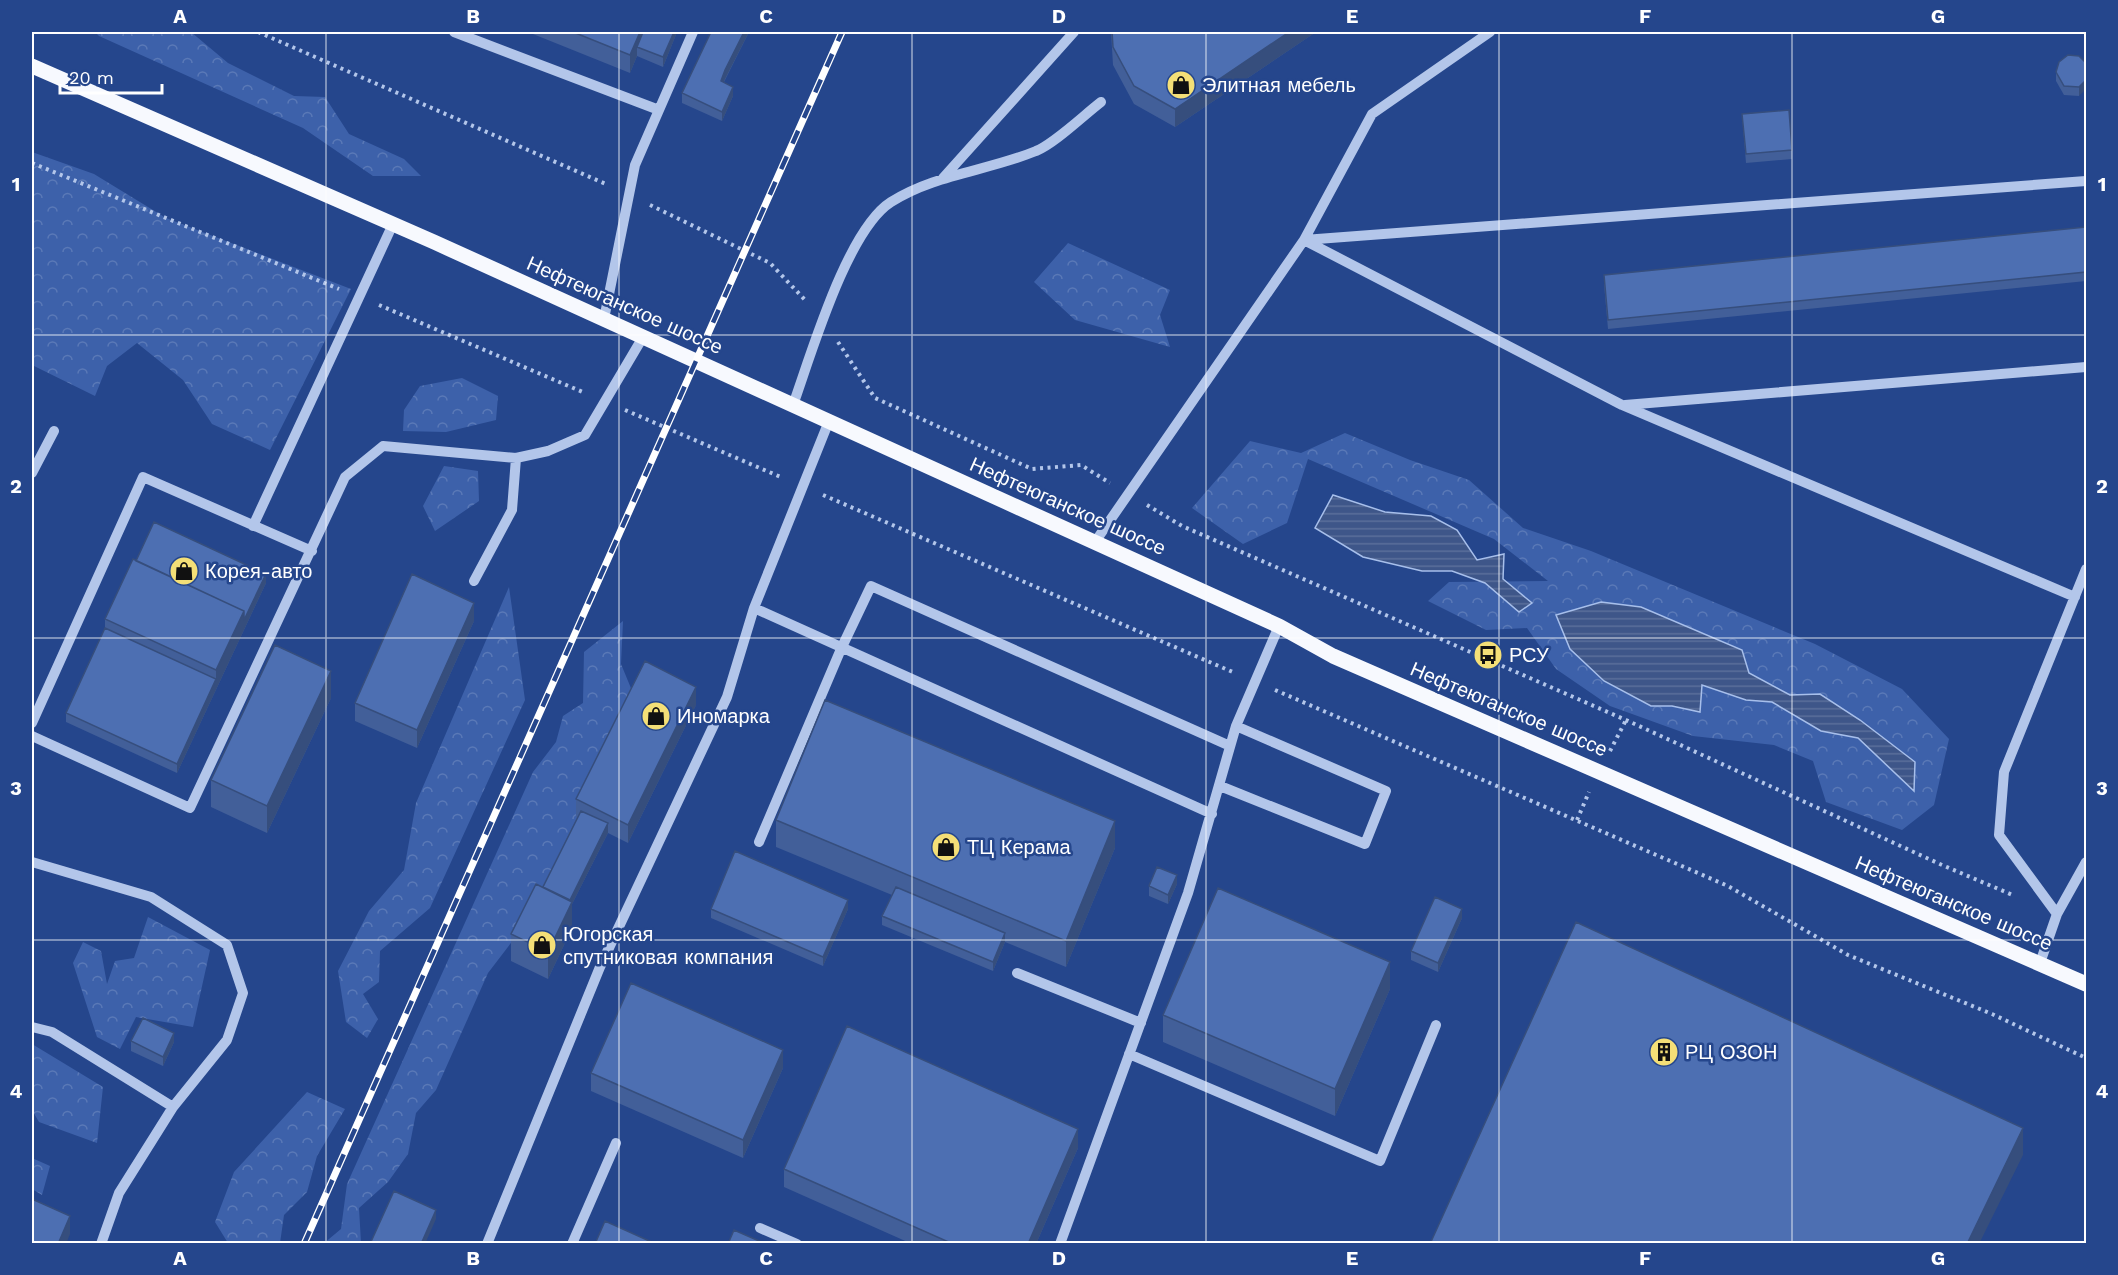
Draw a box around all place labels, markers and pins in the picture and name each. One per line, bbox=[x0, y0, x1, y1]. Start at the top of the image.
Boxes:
shop icon: Элитная мебель bbox=[1165, 69, 1197, 101]
place label: Элитная мебель bbox=[1202, 73, 1356, 97]
shop icon: Корея-авто bbox=[168, 555, 200, 587]
place label: Корея-авто bbox=[205, 559, 312, 583]
bus stop icon: РСУ bbox=[1472, 639, 1504, 671]
place label: РСУ bbox=[1509, 643, 1549, 667]
shop icon: Иномарка bbox=[640, 700, 672, 732]
place label: Иномарка bbox=[677, 704, 771, 728]
shop icon: ТЦ Керама bbox=[930, 831, 962, 863]
place label: ТЦ Керама bbox=[967, 835, 1072, 859]
place label: Югорская спутниковая компания bbox=[563, 922, 773, 969]
shop icon: Югорская спутниковая компания bbox=[526, 929, 558, 961]
building icon: РЦ ОЗОН bbox=[1648, 1036, 1680, 1068]
place label: РЦ ОЗОН bbox=[1685, 1040, 1777, 1064]

